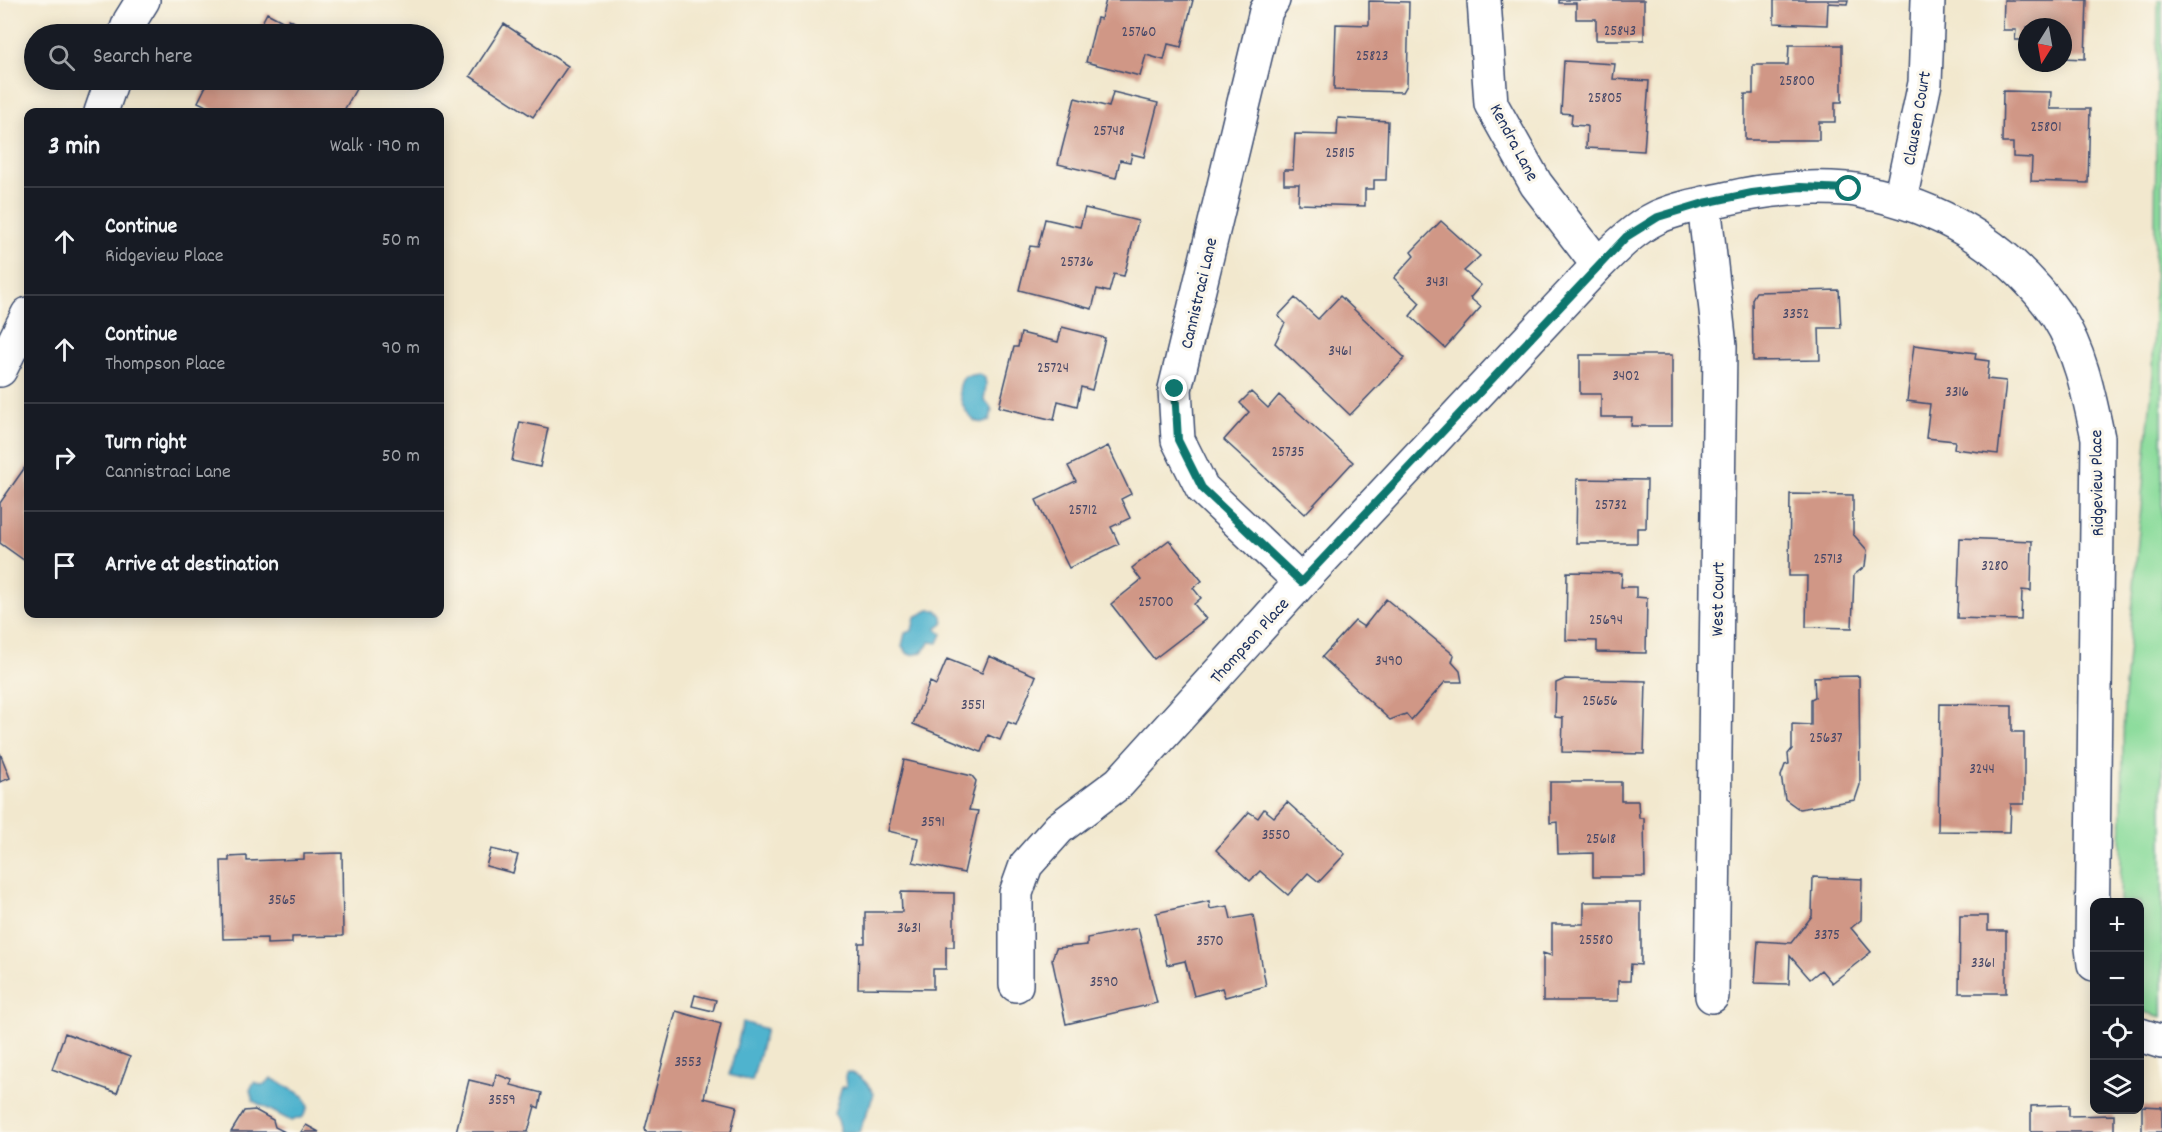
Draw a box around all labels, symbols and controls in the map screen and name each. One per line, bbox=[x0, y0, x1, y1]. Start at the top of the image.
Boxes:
north arrow bbox=[2018, 18, 2072, 72]
house number: 25843 bbox=[1604, 21, 1636, 43]
house number: 25760 bbox=[1122, 22, 1156, 44]
search box bbox=[24, 24, 444, 90]
icon: search bbox=[45, 41, 78, 74]
text: Search here bbox=[93, 42, 192, 73]
house number: 25823 bbox=[1356, 46, 1388, 68]
street label: Clausen Court bbox=[1898, 69, 1939, 168]
house number: 25800 bbox=[1779, 71, 1815, 93]
house number: 25805 bbox=[1588, 88, 1622, 110]
street label: Kendra Lane bbox=[1482, 100, 1544, 186]
house number: 25801 bbox=[2031, 117, 2061, 139]
house number: 25748 bbox=[1093, 121, 1125, 143]
text: 3 min bbox=[48, 129, 100, 166]
text: Walk · 190 m bbox=[330, 133, 420, 161]
house number: 25815 bbox=[1325, 143, 1355, 165]
route start bbox=[1835, 175, 1861, 201]
text: Continue bbox=[105, 212, 177, 243]
icon: ahead bbox=[48, 225, 81, 258]
text: 50 m bbox=[382, 227, 420, 255]
street label: Cannistraci Lane bbox=[1176, 235, 1225, 352]
text: Ridgeview Place bbox=[105, 243, 224, 271]
house number: 25736 bbox=[1060, 252, 1094, 274]
house number: 3431 bbox=[1426, 272, 1448, 294]
house number: 3352 bbox=[1783, 304, 1809, 326]
text: Continue bbox=[105, 320, 177, 351]
icon: ahead bbox=[48, 333, 81, 366]
text: 90 m bbox=[382, 335, 420, 363]
house number: 3461 bbox=[1328, 341, 1352, 363]
text: Thompson Place bbox=[105, 351, 225, 379]
house number: 25724 bbox=[1037, 358, 1069, 380]
house number: 3402 bbox=[1612, 366, 1640, 388]
route end bbox=[1161, 375, 1187, 401]
house number: 3316 bbox=[1945, 382, 1969, 404]
text: Turn right bbox=[105, 428, 187, 459]
street label: Ridgeview Place bbox=[2085, 429, 2112, 537]
icon: right bbox=[48, 441, 81, 474]
house number: 25735 bbox=[1272, 442, 1304, 464]
text: 50 m bbox=[382, 443, 420, 471]
text: Cannistraci Lane bbox=[105, 459, 231, 487]
house number: 25732 bbox=[1595, 495, 1627, 517]
house number: 25712 bbox=[1068, 500, 1098, 522]
icon: arrive bbox=[48, 549, 81, 582]
house number: 25713 bbox=[1813, 549, 1843, 571]
text: Arrive at destination bbox=[105, 550, 279, 581]
house number: 3280 bbox=[1981, 556, 2009, 578]
street label: West Court bbox=[1706, 561, 1733, 637]
house number: 25700 bbox=[1138, 592, 1174, 614]
street label: Thompson Place bbox=[1205, 593, 1296, 690]
house number: 25694 bbox=[1589, 610, 1623, 632]
house number: 3490 bbox=[1375, 651, 1403, 673]
house number: 25656 bbox=[1582, 691, 1618, 713]
house number: 3551 bbox=[961, 695, 985, 717]
house number: 25637 bbox=[1809, 728, 1843, 750]
house number: 3244 bbox=[1969, 759, 1995, 781]
house number: 3591 bbox=[921, 812, 945, 834]
house number: 3550 bbox=[1262, 825, 1290, 847]
house number: 25618 bbox=[1586, 829, 1616, 851]
house number: 3565 bbox=[268, 890, 296, 912]
map controls bbox=[2090, 898, 2144, 1114]
button: + bbox=[2090, 898, 2144, 952]
house number: 3631 bbox=[897, 918, 921, 940]
house number: 3375 bbox=[1814, 925, 1840, 947]
house number: 25580 bbox=[1579, 930, 1613, 952]
house number: 3570 bbox=[1196, 931, 1224, 953]
button: − bbox=[2090, 952, 2144, 1006]
house number: 3361 bbox=[1971, 953, 1995, 975]
house number: 3590 bbox=[1090, 972, 1118, 994]
button: locate bbox=[2090, 1006, 2144, 1060]
house number: 3553 bbox=[674, 1052, 702, 1074]
button: layers bbox=[2090, 1060, 2144, 1114]
house number: 3559 bbox=[488, 1090, 516, 1112]

